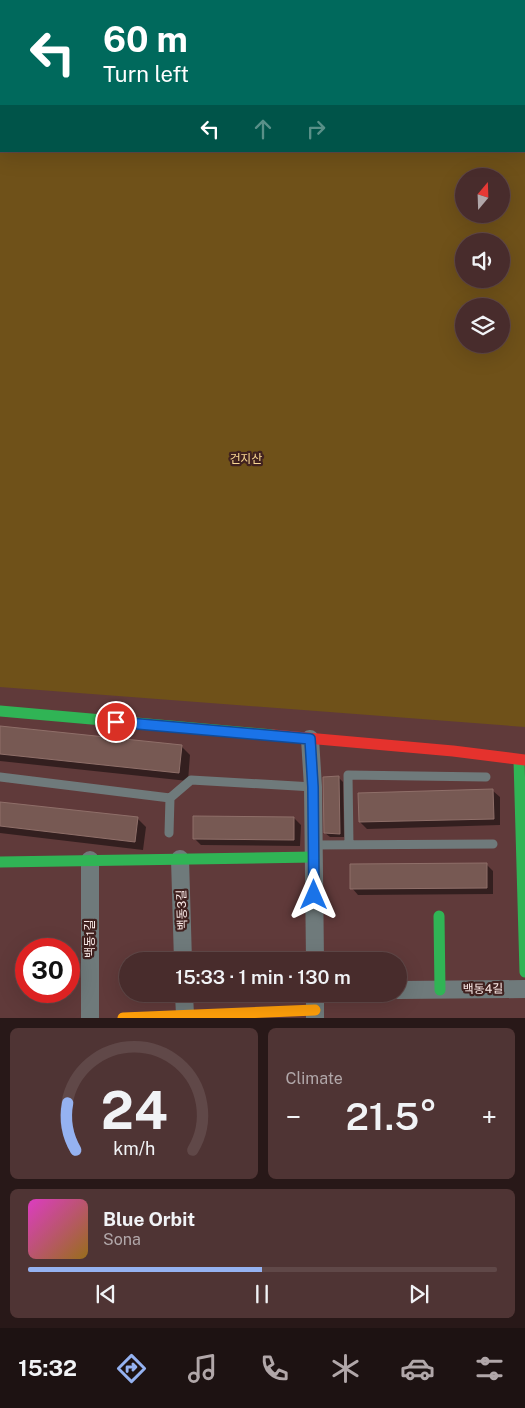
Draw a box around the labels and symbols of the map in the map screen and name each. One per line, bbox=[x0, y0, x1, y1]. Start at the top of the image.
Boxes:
north arrow bbox=[455, 168, 510, 222]
park label: 건지산 bbox=[229, 452, 263, 466]
pin bbox=[95, 701, 137, 743]
position arrow bbox=[287, 868, 339, 920]
street label: 백동3길 bbox=[174, 889, 190, 931]
street label: 백동1길 bbox=[83, 920, 97, 958]
speed limit sign: 30 bbox=[15, 938, 80, 1003]
street label: 백동4길 bbox=[463, 982, 503, 996]

